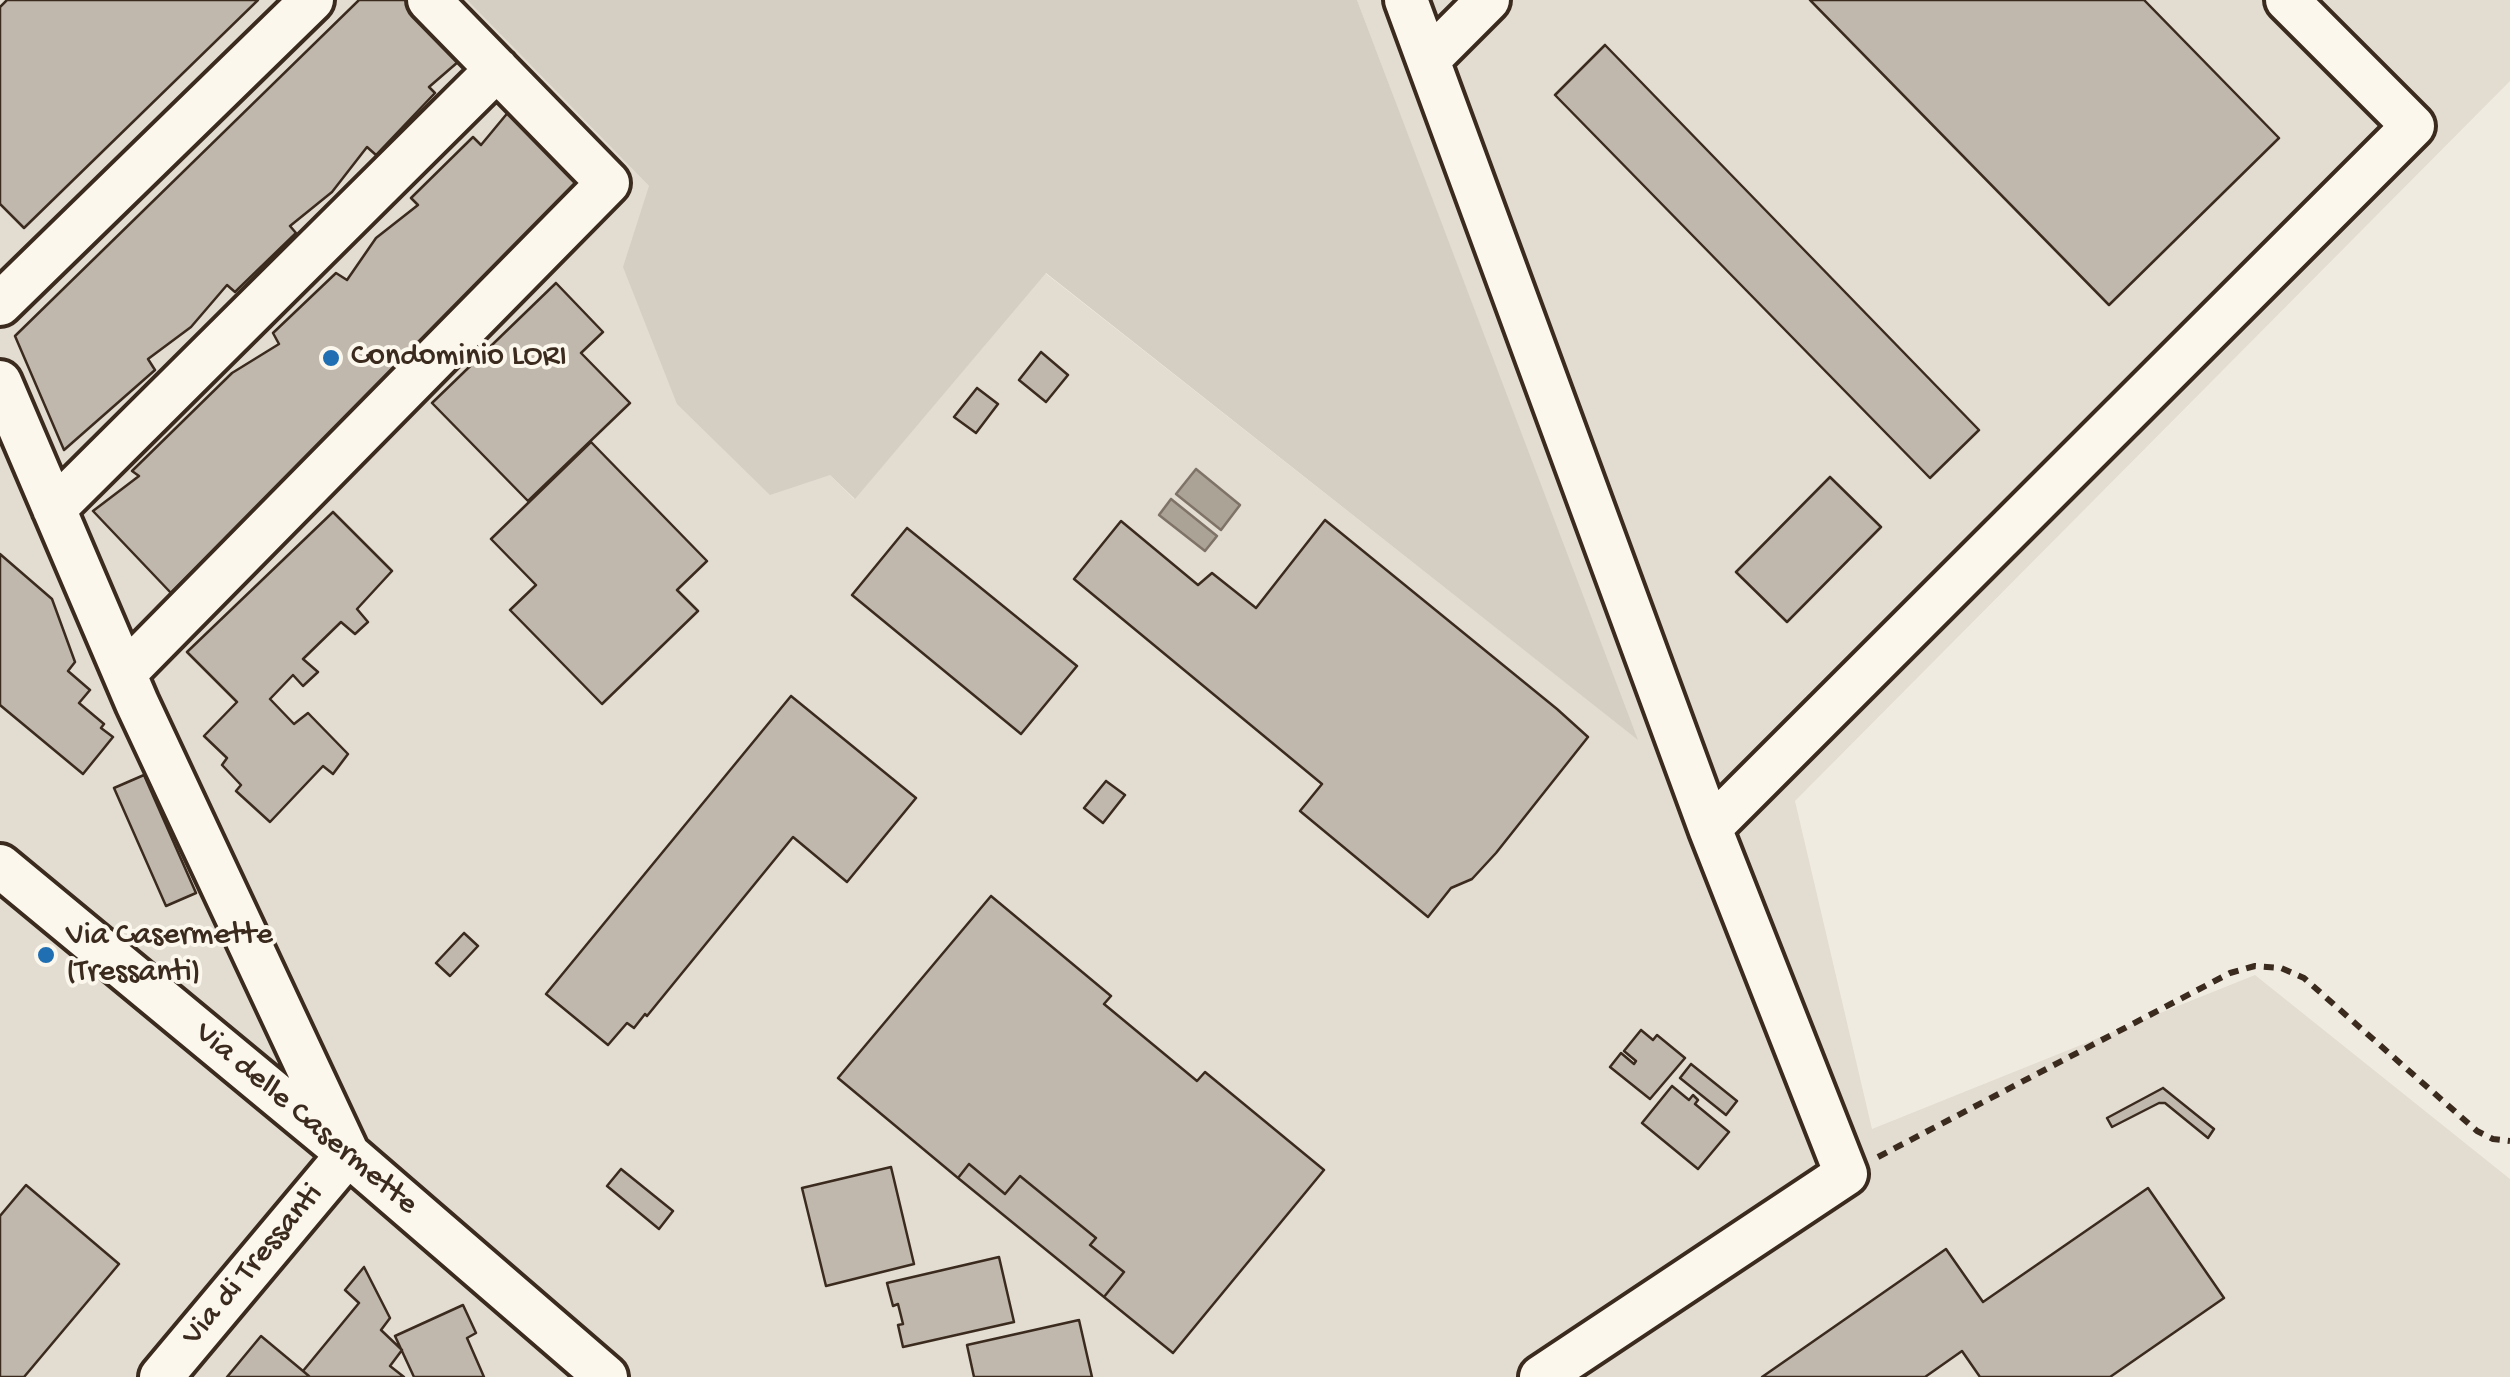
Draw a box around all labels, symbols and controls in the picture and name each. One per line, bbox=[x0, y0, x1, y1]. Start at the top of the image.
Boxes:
place label: Condominio LORI bbox=[351, 339, 567, 377]
marker: Condominio LORI bbox=[320, 347, 342, 369]
place label: Via Casermette (Tressanti) bbox=[66, 918, 273, 993]
marker: Via Casermette (Tressanti) bbox=[35, 944, 57, 966]
street label: Via delle Casermette bbox=[185, 1015, 425, 1225]
street label: Via di Tressanti bbox=[175, 1177, 333, 1355]

